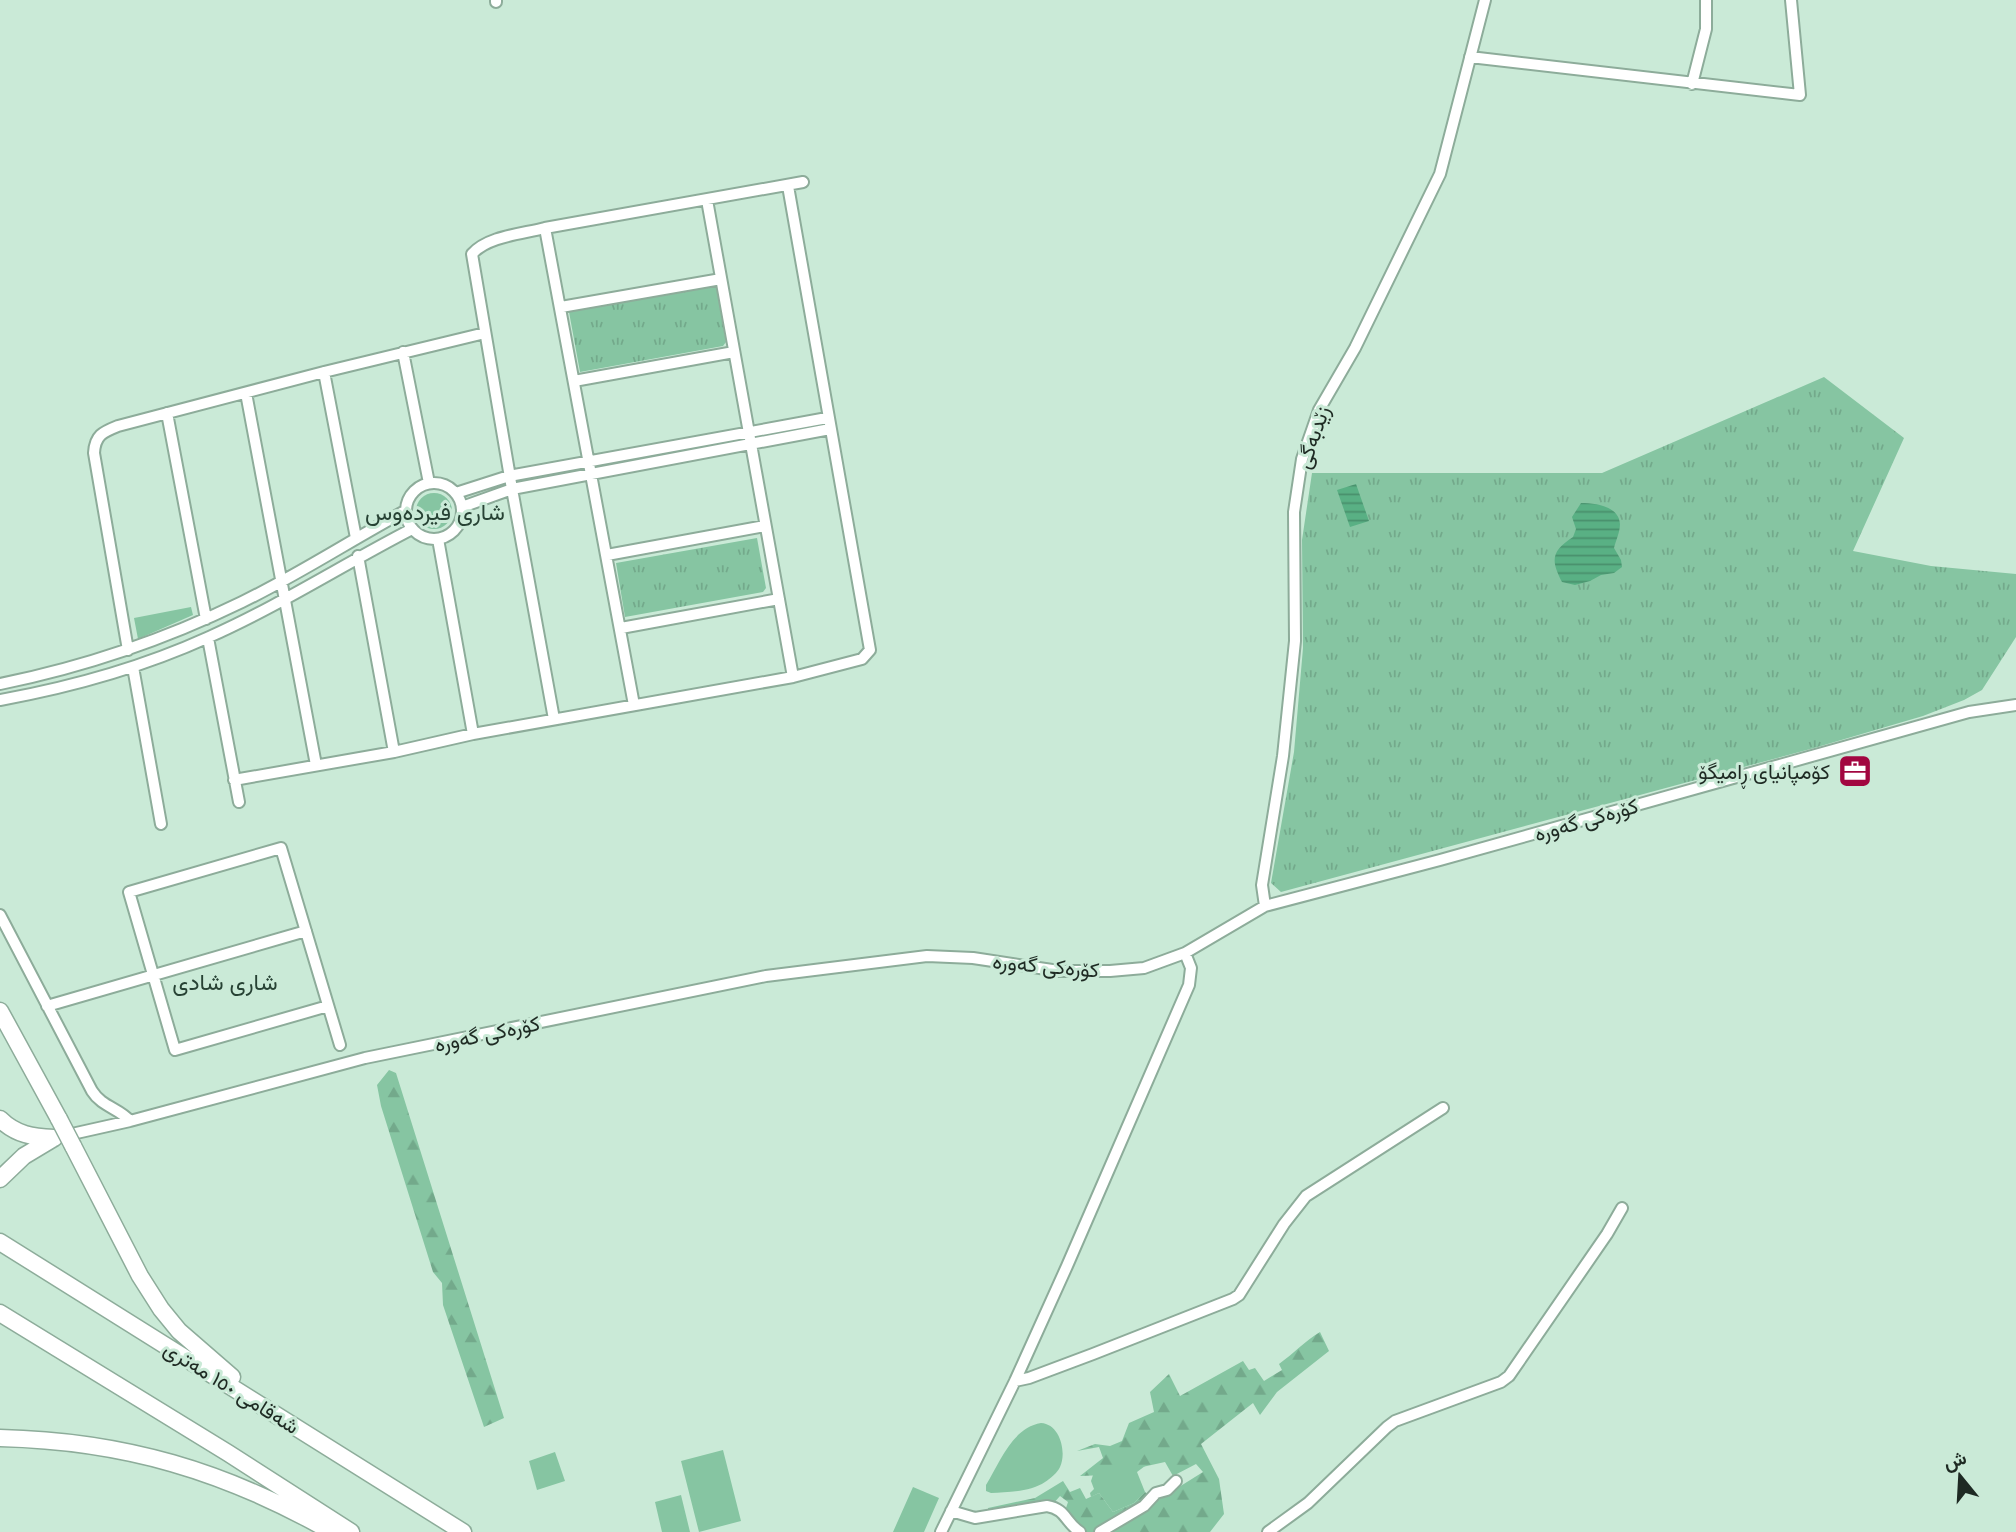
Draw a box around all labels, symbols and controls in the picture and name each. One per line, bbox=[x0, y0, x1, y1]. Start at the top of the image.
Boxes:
street label: زێدبەگی bbox=[1289, 402, 1336, 472]
district label: شاری فیردەوس bbox=[365, 497, 505, 527]
office icon: کۆمپانیای ڕامیگۆ bbox=[1836, 752, 1874, 790]
place label: کۆمپانیای ڕامیگۆ bbox=[1698, 758, 1830, 789]
street label: کۆرەکی گەورە bbox=[1531, 792, 1641, 847]
street label: کۆرەکی گەورە bbox=[991, 947, 1100, 984]
district label: شاری شادی bbox=[172, 967, 278, 997]
street label: کۆرەکی گەورە bbox=[432, 1009, 542, 1058]
street label: شەقامی ١٥٠ مەتری bbox=[159, 1335, 305, 1440]
north arrow bbox=[1925, 1441, 1995, 1511]
text: ش bbox=[1940, 1445, 1969, 1475]

